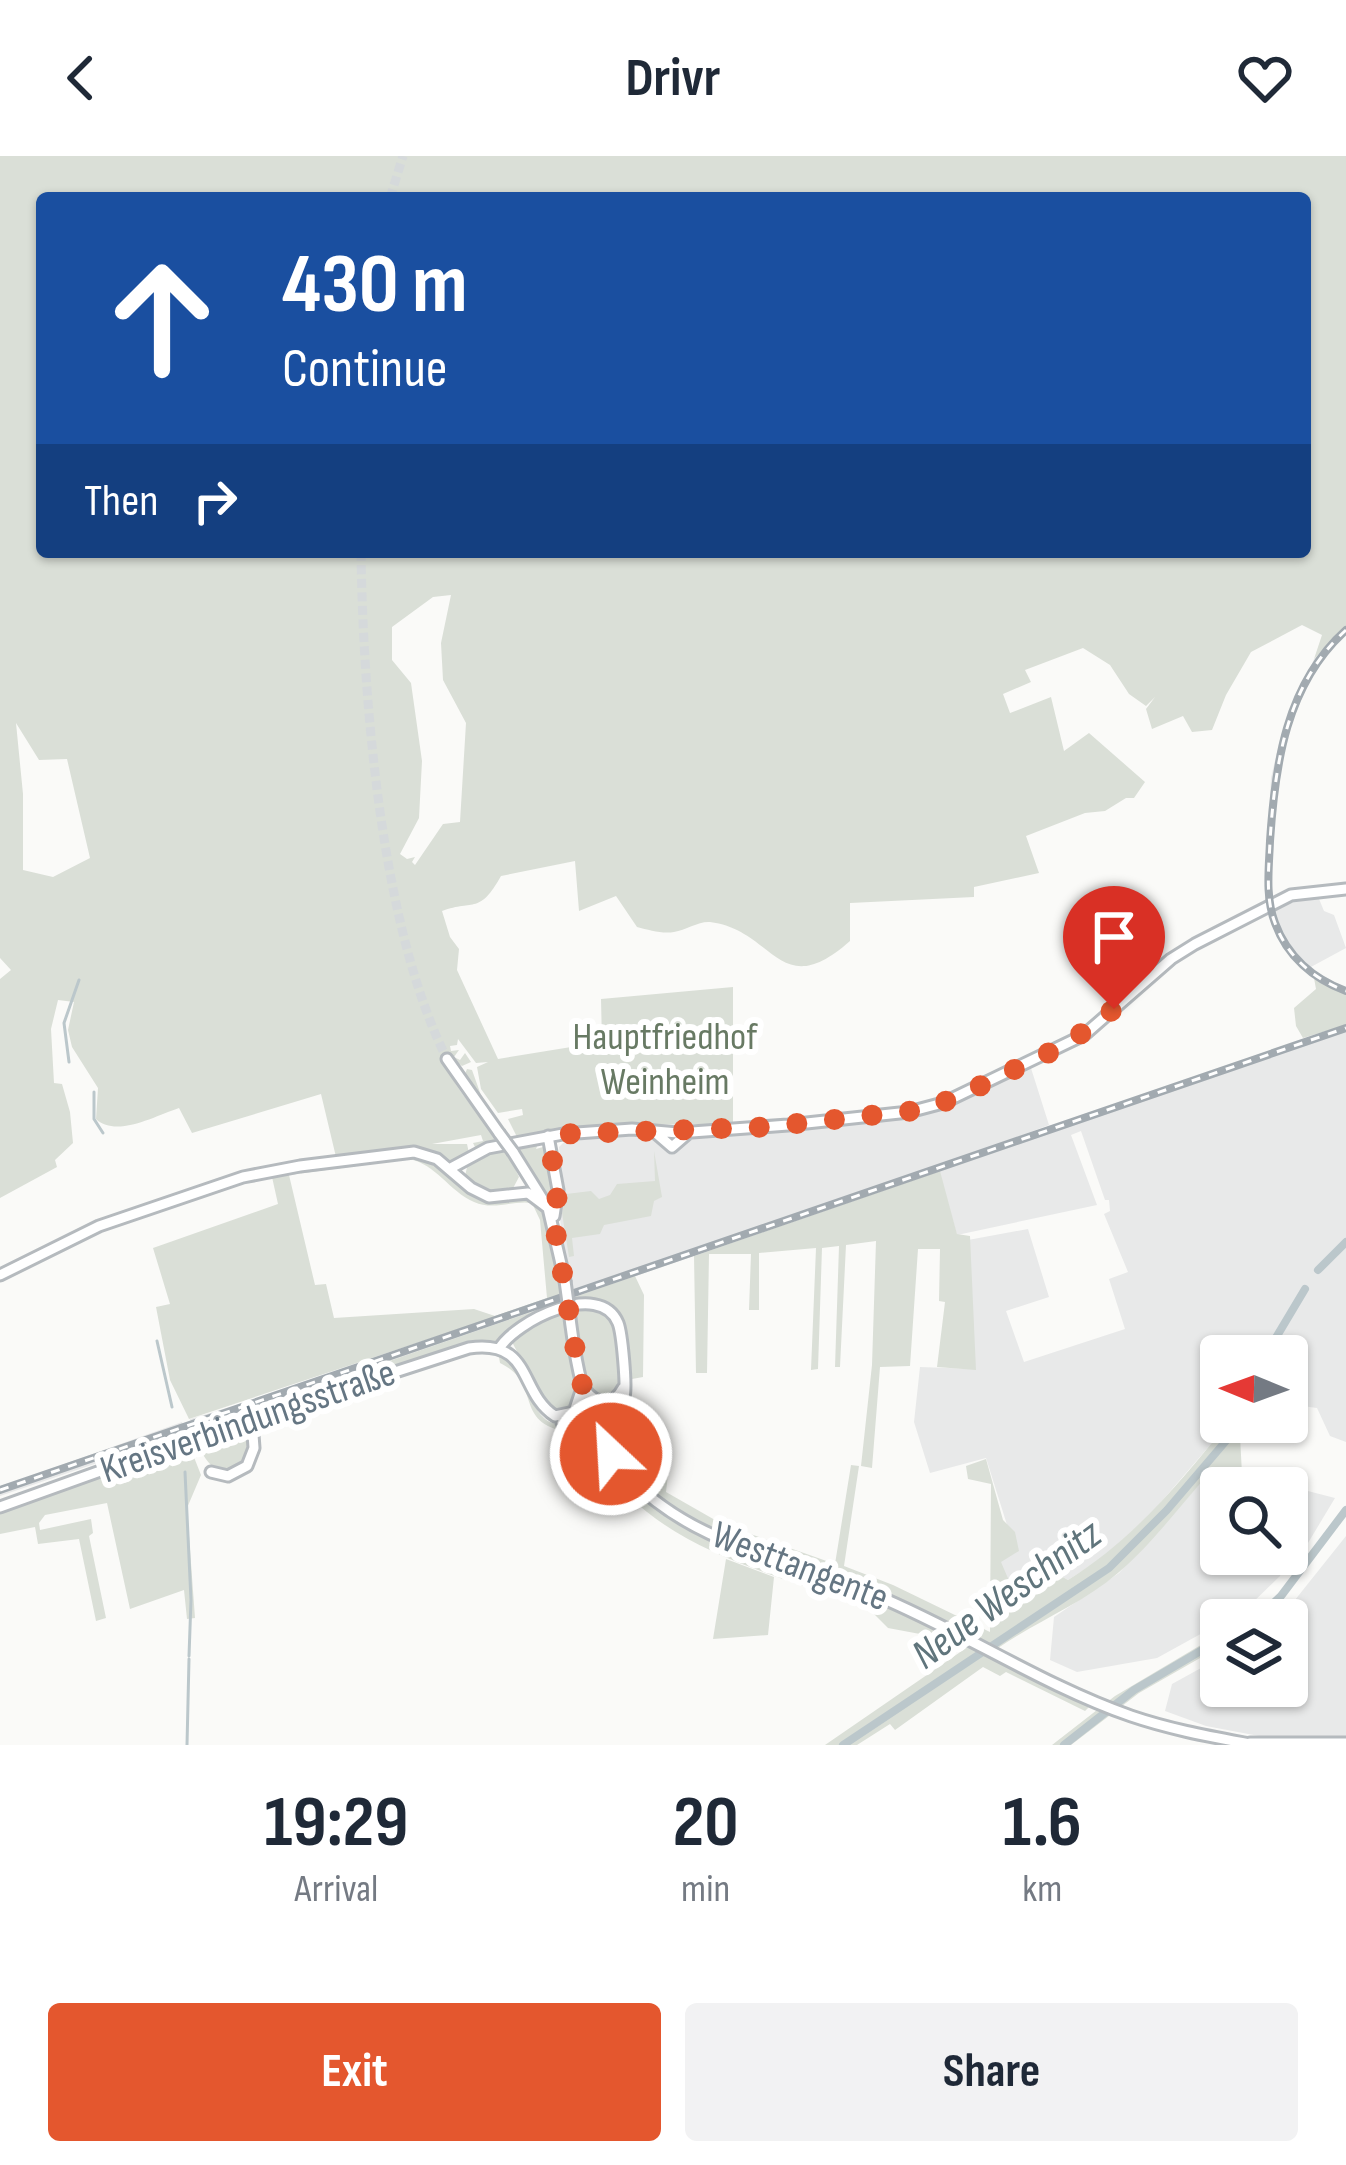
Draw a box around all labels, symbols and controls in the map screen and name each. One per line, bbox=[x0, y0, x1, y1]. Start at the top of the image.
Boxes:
icon: back bbox=[48, 45, 114, 111]
icon: heart bbox=[1232, 45, 1298, 111]
text: Drivr bbox=[626, 46, 720, 111]
text: 430 m bbox=[282, 235, 468, 336]
icon: ahead bbox=[84, 240, 240, 396]
text: Continue bbox=[282, 337, 448, 402]
icon: right bbox=[182, 468, 248, 534]
text: Then bbox=[84, 474, 158, 529]
pin bbox=[1063, 886, 1165, 1009]
icon: arrive bbox=[1081, 904, 1147, 970]
park label: Hauptfriedhof Weinheim bbox=[573, 1014, 758, 1106]
north arrow bbox=[1200, 1335, 1308, 1443]
map controls bbox=[1200, 1335, 1308, 1707]
street label: Kreisverbindungsstraße bbox=[94, 1350, 402, 1494]
position arrow bbox=[548, 1391, 674, 1517]
button: search bbox=[1200, 1467, 1308, 1575]
water label: Neue Weschnitz bbox=[902, 1509, 1113, 1681]
street label: Westtangente bbox=[705, 1512, 895, 1622]
button: layers bbox=[1200, 1599, 1308, 1707]
text: 19:29 bbox=[264, 1780, 408, 1867]
text: 20 bbox=[673, 1780, 739, 1867]
text: 1.6 bbox=[1003, 1780, 1082, 1867]
text: Arrival bbox=[294, 1866, 378, 1913]
text: min bbox=[681, 1866, 730, 1913]
text: km bbox=[1022, 1866, 1062, 1913]
button: Exit bbox=[48, 2003, 661, 2141]
button: Share bbox=[685, 2003, 1298, 2141]

